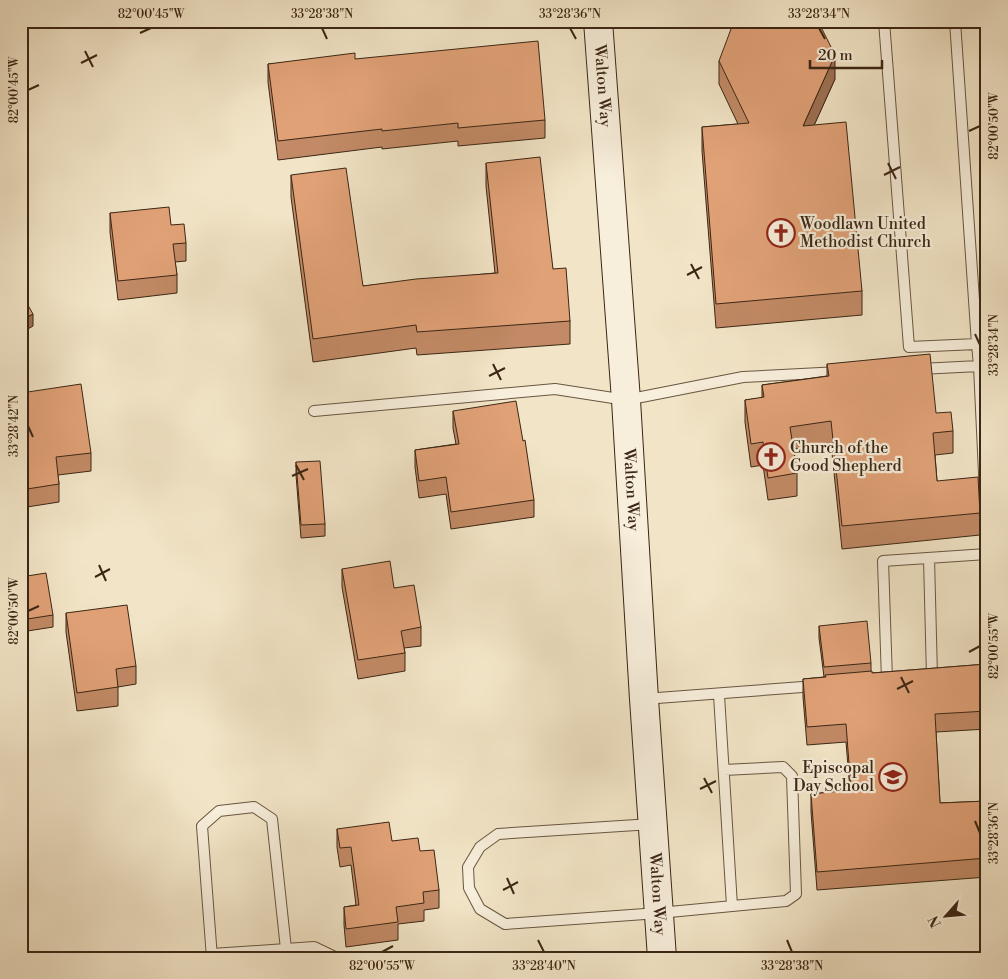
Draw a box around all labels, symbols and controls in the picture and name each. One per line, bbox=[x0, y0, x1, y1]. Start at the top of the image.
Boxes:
text: 82°00'45"W bbox=[118, 7, 185, 22]
text: 33°28'38"N bbox=[291, 7, 353, 22]
text: 33°28'36"N bbox=[539, 7, 601, 22]
text: 33°28'34"N bbox=[788, 7, 850, 22]
scale bar bbox=[810, 38, 883, 70]
street label: Walton Way bbox=[590, 43, 616, 128]
text: 20 m bbox=[818, 46, 853, 65]
text: 82°00'45"W bbox=[7, 56, 22, 123]
text: 82°00'50"W bbox=[987, 91, 1002, 160]
place label: Woodlawn United Methodist Church bbox=[799, 214, 931, 252]
church icon: Woodlawn United Methodist Church bbox=[766, 218, 796, 248]
text: 33°28'34"N bbox=[987, 314, 1002, 376]
text: 33°28'42"N bbox=[7, 395, 22, 457]
place label: Church of the Good Shepherd bbox=[790, 438, 902, 476]
church icon: Church of the Good Shepherd bbox=[756, 442, 786, 472]
street label: Walton Way bbox=[619, 447, 644, 532]
text: 82°00'50"W bbox=[7, 576, 22, 645]
text: 82°00'55"W bbox=[987, 612, 1002, 679]
place label: Episcopal Day School bbox=[793, 758, 874, 796]
school or university icon: Episcopal Day School bbox=[878, 762, 908, 792]
text: 33°28'36"N bbox=[987, 802, 1002, 864]
street label: Walton Way bbox=[645, 851, 670, 936]
north arrow bbox=[920, 892, 970, 942]
text: N bbox=[925, 912, 946, 930]
text: 82°00'55"W bbox=[349, 959, 416, 974]
text: 33°28'40"N bbox=[512, 959, 576, 974]
text: 33°28'38"N bbox=[761, 959, 823, 974]

